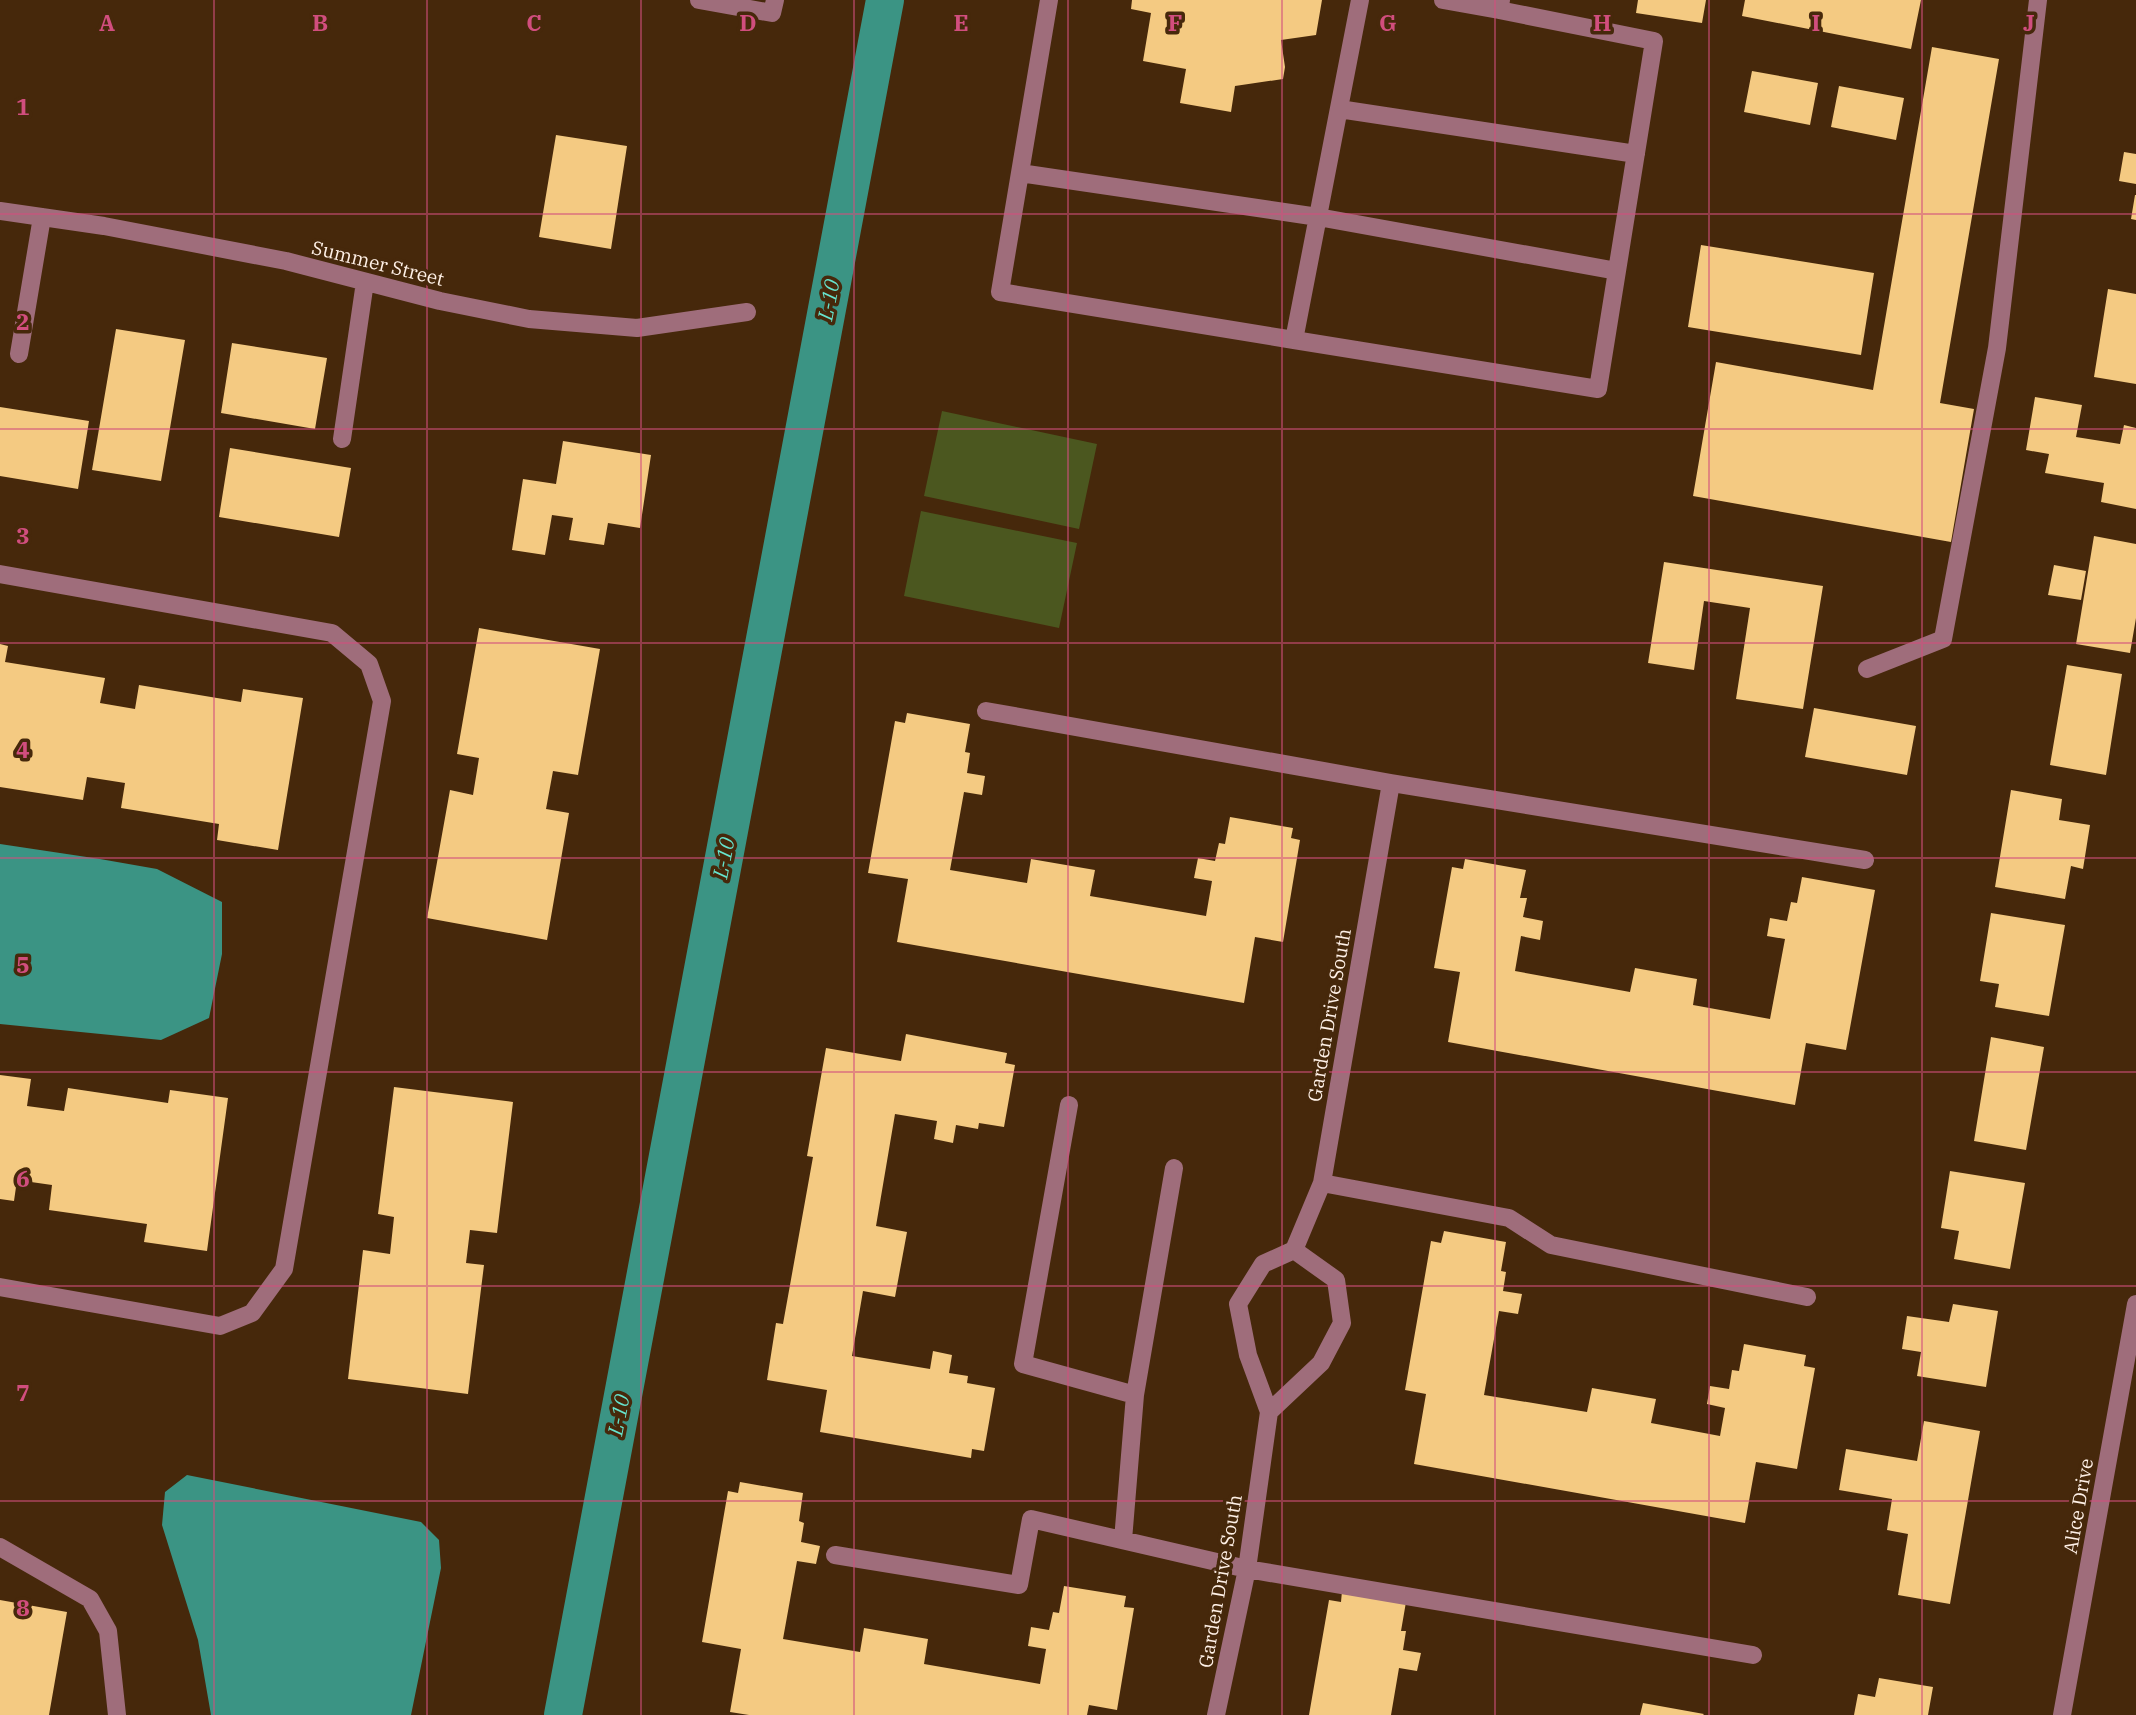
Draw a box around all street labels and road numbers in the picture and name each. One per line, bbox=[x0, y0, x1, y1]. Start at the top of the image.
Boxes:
street label: Summer Street bbox=[309, 235, 447, 291]
street label: Garden Drive South bbox=[1302, 926, 1356, 1104]
street label: Alice Drive bbox=[2058, 1456, 2098, 1556]
street label: Garden Drive South bbox=[1193, 1492, 1247, 1670]

